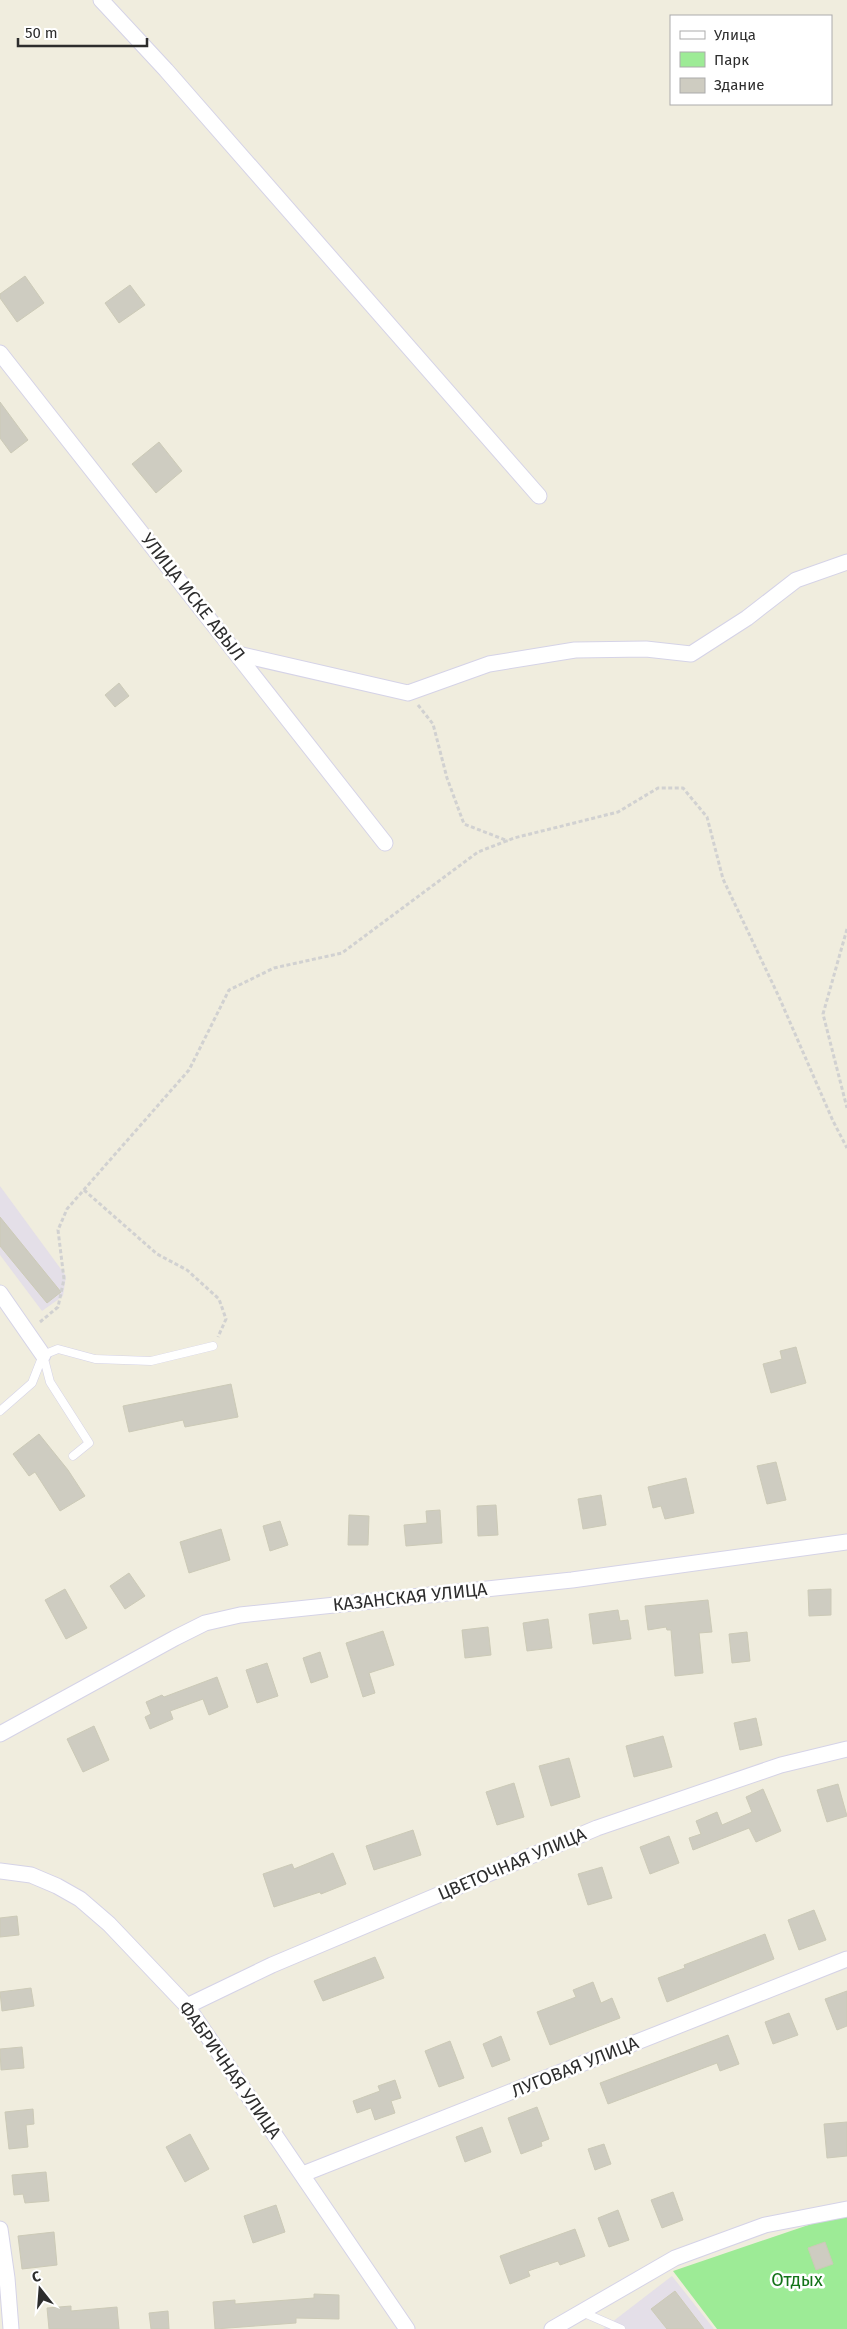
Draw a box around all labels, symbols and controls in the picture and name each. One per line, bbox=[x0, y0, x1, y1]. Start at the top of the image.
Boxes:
scale bar bbox=[18, 15, 146, 47]
legend bbox=[670, 15, 832, 105]
text: 50 m bbox=[25, 24, 58, 42]
text: Улица bbox=[714, 26, 756, 44]
text: Парк bbox=[714, 51, 749, 69]
text: Здание bbox=[714, 76, 764, 94]
street label: УЛИЦА ИСКЕ АВЫЛ bbox=[136, 529, 250, 665]
street label: КАЗАНСКАЯ УЛИЦА bbox=[332, 1578, 489, 1616]
street label: ЦВЕТОЧНАЯ УЛИЦА bbox=[435, 1823, 590, 1905]
street label: ФАБРИЧНАЯ УЛИЦА bbox=[174, 1997, 286, 2144]
street label: ЛУГОВАЯ УЛИЦА bbox=[508, 2031, 642, 2102]
north arrow bbox=[15, 2264, 65, 2314]
text: С bbox=[30, 2268, 43, 2286]
park label: Отдых bbox=[771, 2269, 823, 2291]

